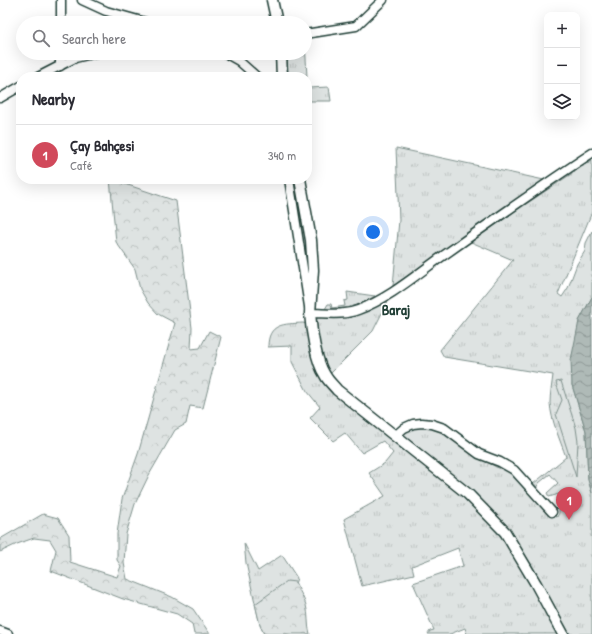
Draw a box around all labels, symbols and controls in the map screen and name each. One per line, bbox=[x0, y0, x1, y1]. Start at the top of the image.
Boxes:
map controls bbox=[544, 12, 580, 120]
button: + bbox=[544, 12, 580, 48]
search box bbox=[16, 16, 312, 60]
icon: search bbox=[30, 27, 52, 49]
text: Search here bbox=[62, 28, 126, 49]
button: − bbox=[544, 48, 580, 84]
button: layers bbox=[544, 84, 580, 120]
text: Nearby bbox=[32, 87, 75, 110]
text: Çay Bahçesi bbox=[70, 135, 135, 156]
text: 1 bbox=[43, 146, 47, 164]
text: 340 m bbox=[268, 146, 296, 164]
text: Café bbox=[70, 156, 92, 174]
your location bbox=[363, 222, 383, 242]
district label: Baraj bbox=[382, 299, 410, 320]
pin: 1 bbox=[556, 487, 582, 520]

